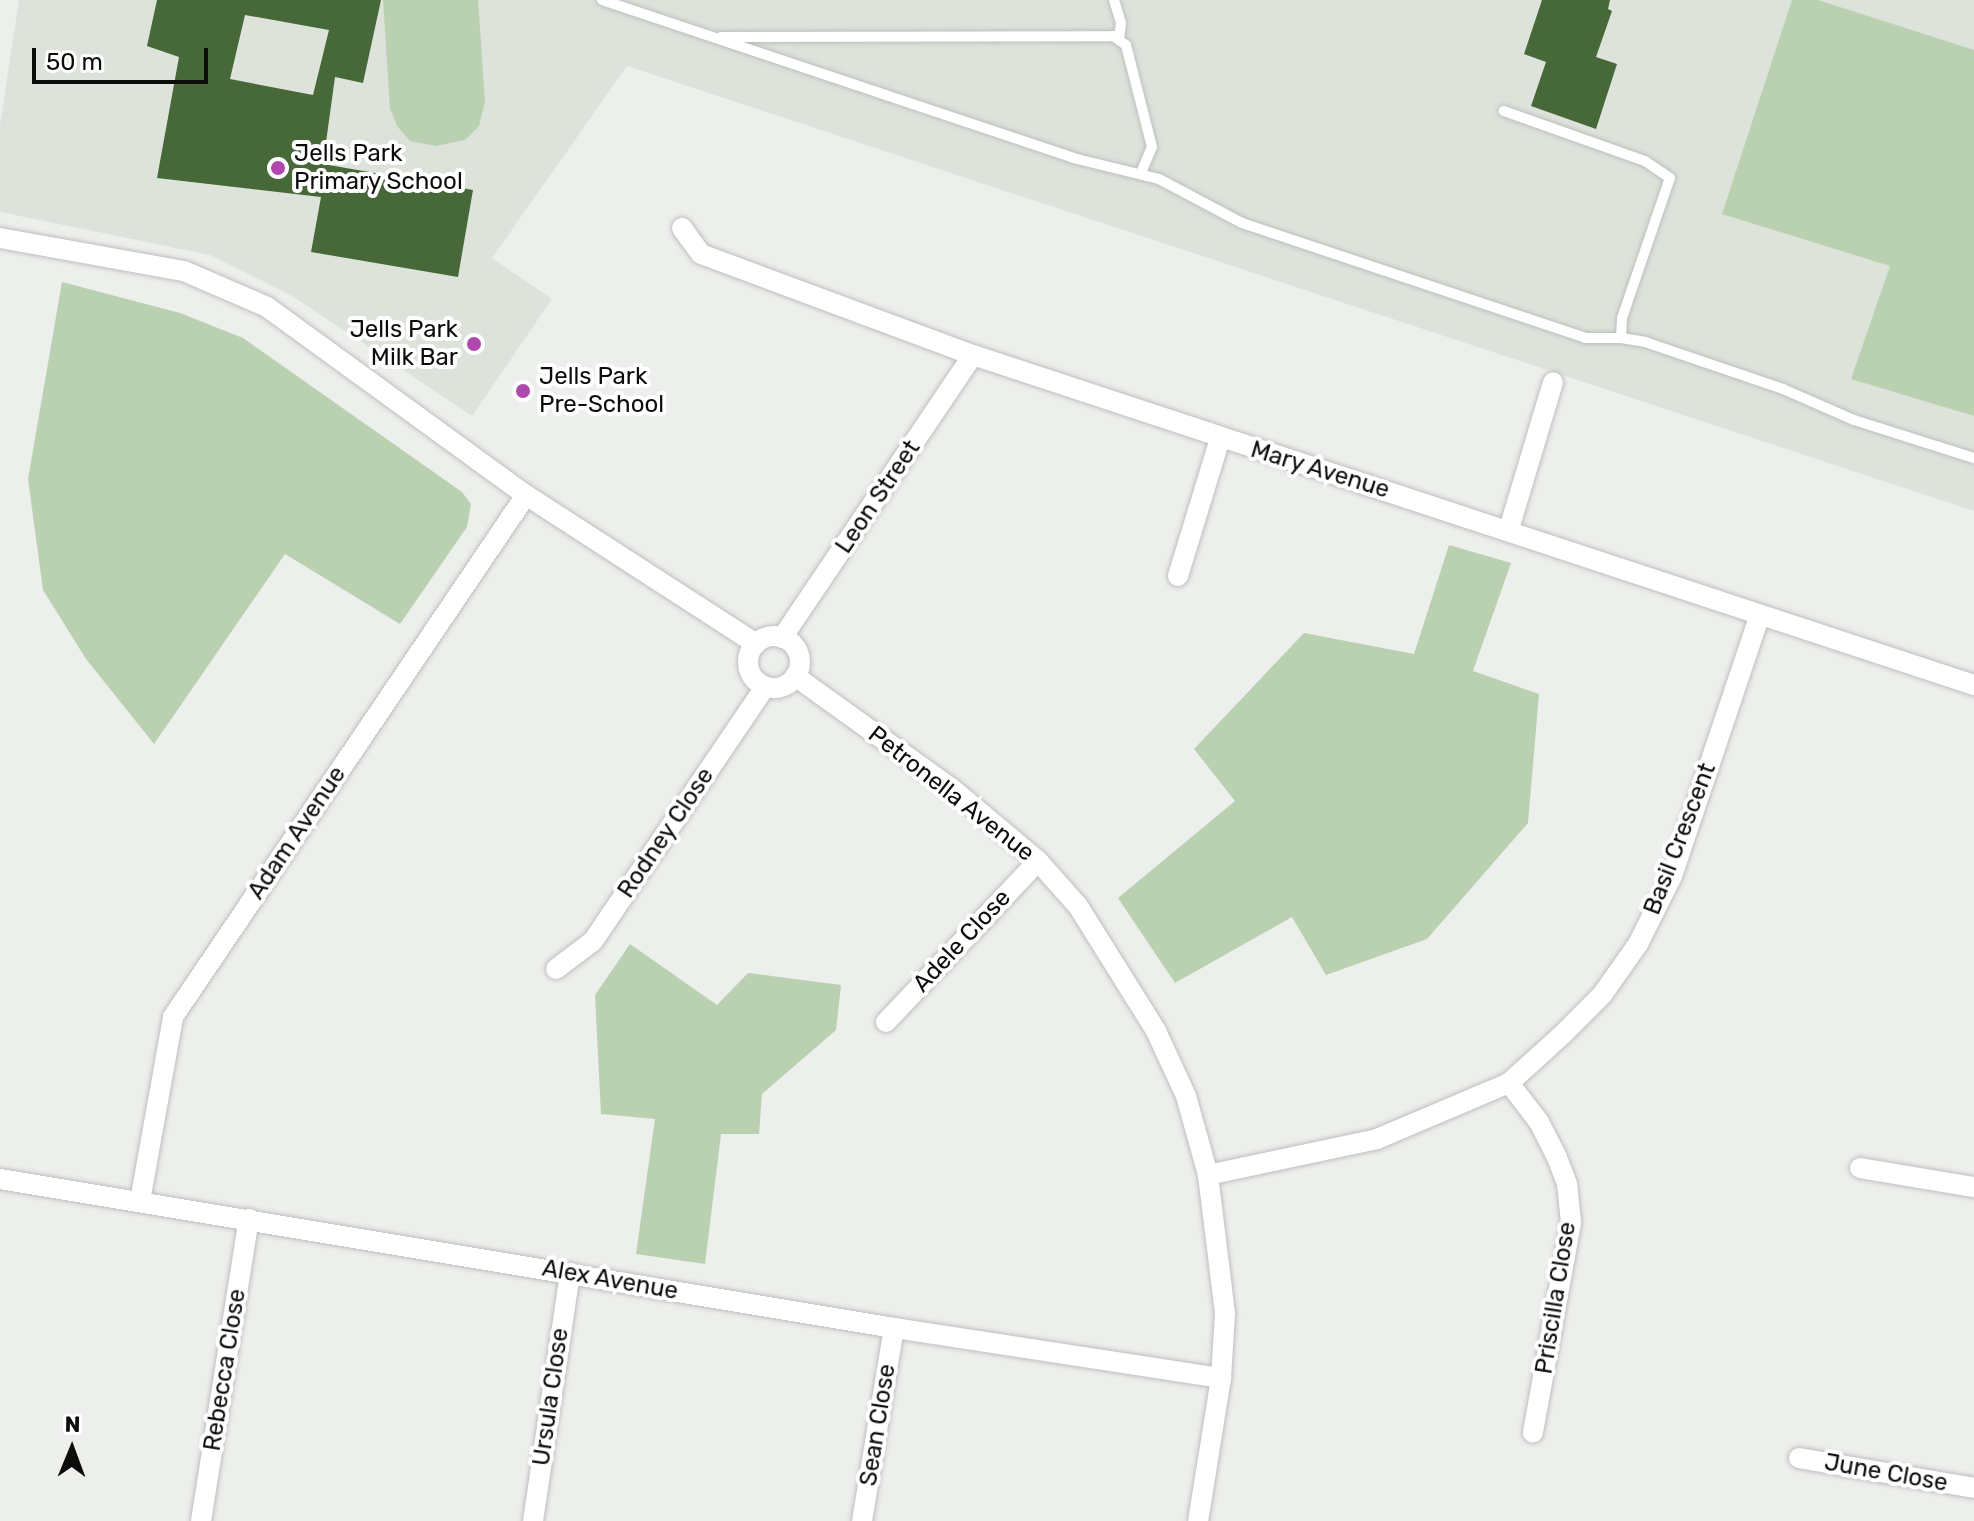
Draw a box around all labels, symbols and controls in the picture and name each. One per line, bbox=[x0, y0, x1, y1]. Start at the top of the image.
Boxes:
scale bar bbox=[36, 32, 212, 82]
text: 50 m bbox=[46, 48, 103, 76]
place label: Jells Park Primary School bbox=[294, 140, 463, 196]
marker: Jells Park Primary School bbox=[269, 159, 287, 177]
place label: Jells Park Milk Bar bbox=[350, 316, 458, 372]
marker: Jells Park Milk Bar bbox=[465, 335, 483, 353]
place label: Jells Park Pre-School bbox=[539, 363, 664, 419]
marker: Jells Park Pre-School bbox=[514, 382, 532, 400]
street label: Leon Street bbox=[830, 435, 926, 559]
street label: Mary Avenue bbox=[1247, 435, 1393, 505]
street label: Petronella Avenue bbox=[862, 720, 1040, 868]
street label: Basil Crescent bbox=[1638, 759, 1722, 919]
street label: Adam Avenue bbox=[242, 761, 352, 905]
street label: Rodney Close bbox=[612, 762, 720, 904]
street label: Adele Close bbox=[907, 884, 1017, 998]
street label: Priscilla Close bbox=[1530, 1220, 1582, 1376]
street label: Alex Avenue bbox=[540, 1254, 680, 1306]
street label: Rebecca Close bbox=[198, 1287, 252, 1453]
street label: Ursula Close bbox=[527, 1326, 575, 1468]
street label: Sean Close bbox=[854, 1362, 902, 1488]
north arrow bbox=[32, 1409, 112, 1489]
text: N bbox=[64, 1411, 81, 1438]
street label: June Close bbox=[1822, 1448, 1950, 1498]

